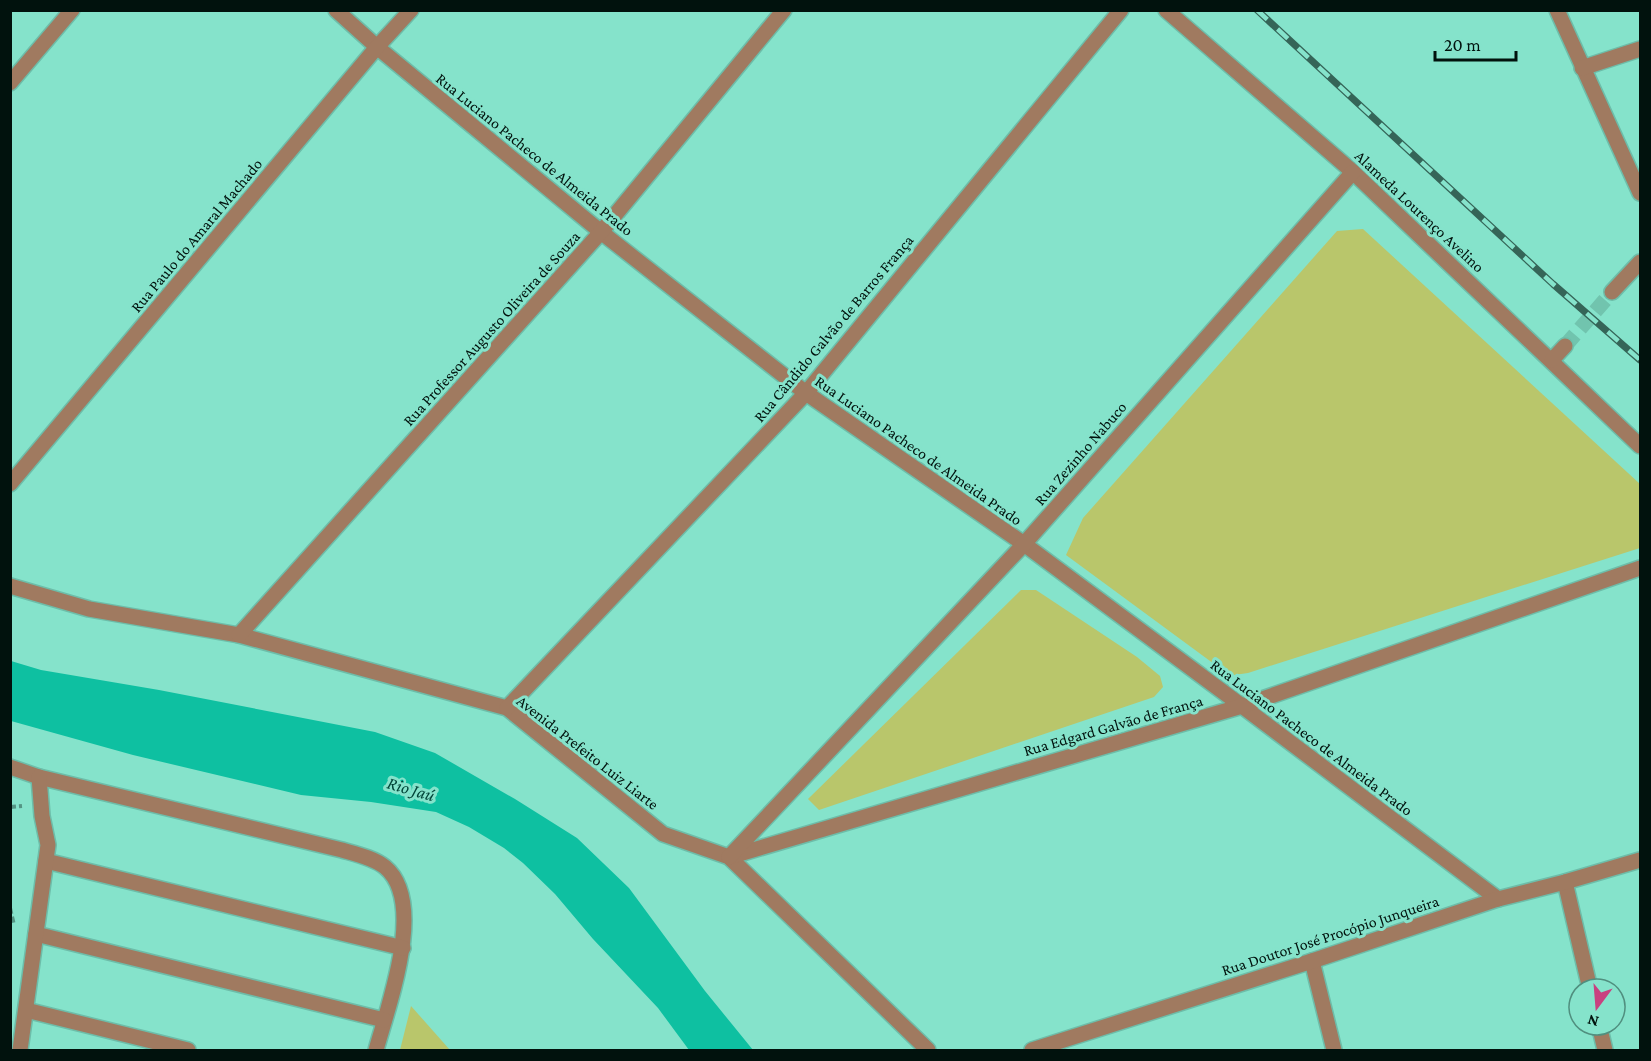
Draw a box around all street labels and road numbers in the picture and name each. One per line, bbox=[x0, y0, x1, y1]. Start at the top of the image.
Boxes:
street label: Rua Luciano Pacheco de Almeida Prado bbox=[433, 70, 637, 239]
street label: Alameda Lourenço Avelino bbox=[1351, 147, 1488, 276]
street label: Rua Paulo do Amaral Machado bbox=[127, 155, 266, 315]
street label: Rua Professor Augusto Oliveira de Souza bbox=[400, 227, 584, 430]
street label: Rua Cândido Galvão de Barros França bbox=[750, 231, 918, 426]
street label: Rua Luciano Pacheco de Almeida Prado bbox=[812, 372, 1025, 529]
street label: Rua Zezinho Nabuco bbox=[1031, 398, 1130, 508]
street label: Rua Luciano Pacheco de Almeida Prado bbox=[1207, 656, 1416, 819]
street label: Avenida Prefeito Luiz Liarte bbox=[514, 692, 662, 813]
street label: Rua Edgard Galvão de França bbox=[1022, 692, 1205, 760]
street label: Rua Doutor José Procópio Junqueira bbox=[1219, 892, 1442, 980]

